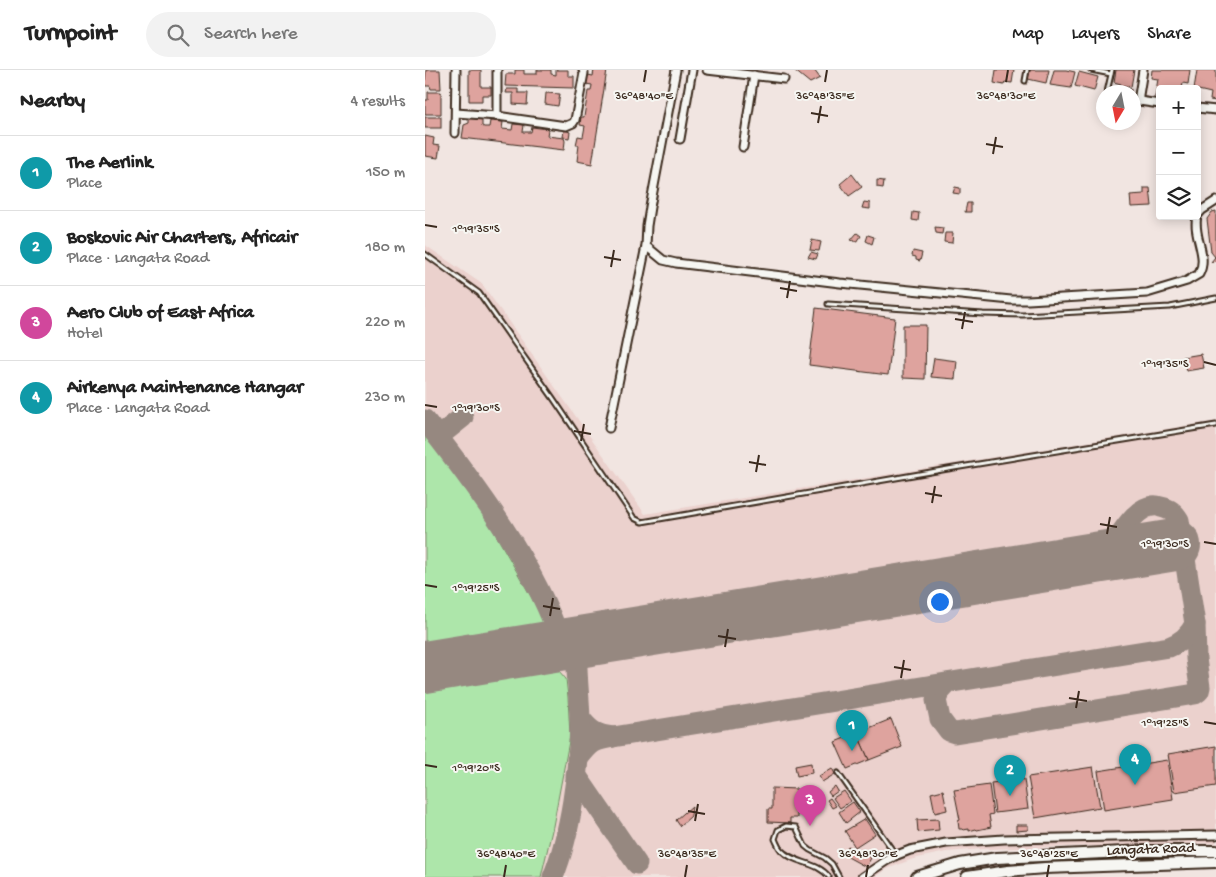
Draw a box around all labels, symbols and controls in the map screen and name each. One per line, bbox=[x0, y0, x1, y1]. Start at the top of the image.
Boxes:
search box bbox=[146, 12, 496, 57]
text: Turnpoint bbox=[25, 20, 116, 49]
icon: search bbox=[164, 21, 192, 49]
text: Search here bbox=[204, 23, 298, 46]
text: Map bbox=[1012, 24, 1044, 45]
text: Layers bbox=[1072, 24, 1119, 45]
text: Share bbox=[1147, 24, 1191, 45]
north arrow bbox=[1096, 85, 1141, 130]
map controls bbox=[1156, 85, 1201, 220]
button: + bbox=[1156, 85, 1201, 130]
text: Nearby bbox=[20, 90, 85, 115]
text: 36°48'40"E bbox=[614, 90, 674, 104]
text: 36°48'35"E bbox=[795, 90, 855, 104]
text: 36°48'30"E bbox=[976, 90, 1036, 104]
text: 4 results bbox=[350, 93, 405, 112]
button: − bbox=[1156, 130, 1201, 175]
text: The Aerlink bbox=[67, 152, 152, 175]
text: 1 bbox=[33, 164, 39, 183]
text: 150 m bbox=[366, 164, 405, 183]
text: Place bbox=[67, 175, 102, 194]
button: layers bbox=[1156, 175, 1201, 220]
text: 1°19'35"S bbox=[451, 223, 500, 237]
text: Boskovic Air Charters, Africair bbox=[67, 227, 297, 250]
text: 2 bbox=[32, 239, 40, 258]
text: 180 m bbox=[366, 239, 405, 258]
text: Place · Langata Road bbox=[67, 250, 209, 269]
text: Aero Club of East Africa bbox=[67, 302, 254, 325]
text: 3 bbox=[32, 314, 40, 333]
text: 220 m bbox=[365, 314, 405, 333]
text: Hotel bbox=[67, 325, 103, 344]
text: 1°19'35"S bbox=[1140, 358, 1189, 372]
text: Airkenya Maintenance Hangar bbox=[67, 377, 303, 400]
text: 4 bbox=[32, 389, 40, 408]
text: 230 m bbox=[365, 389, 405, 408]
text: Place · Langata Road bbox=[67, 400, 209, 419]
text: 1°19'30"S bbox=[451, 402, 500, 416]
text: 1°19'30"S bbox=[1140, 538, 1189, 552]
text: 1°19'25"S bbox=[452, 582, 500, 596]
your location bbox=[927, 589, 953, 615]
pin: 1 bbox=[836, 710, 868, 751]
text: 1°19'25"S bbox=[1141, 717, 1189, 731]
pin: 4 bbox=[1119, 744, 1151, 785]
pin: 2 bbox=[994, 755, 1026, 796]
text: 1°19'20"S bbox=[451, 762, 500, 776]
pin: 3 bbox=[794, 785, 826, 826]
street label: Langata Road bbox=[1106, 839, 1197, 861]
text: 36°48'40"E bbox=[476, 848, 536, 862]
text: 36°48'35"E bbox=[657, 848, 717, 862]
text: 36°48'30"E bbox=[838, 848, 898, 862]
text: 36°48'25"E bbox=[1019, 848, 1078, 862]

